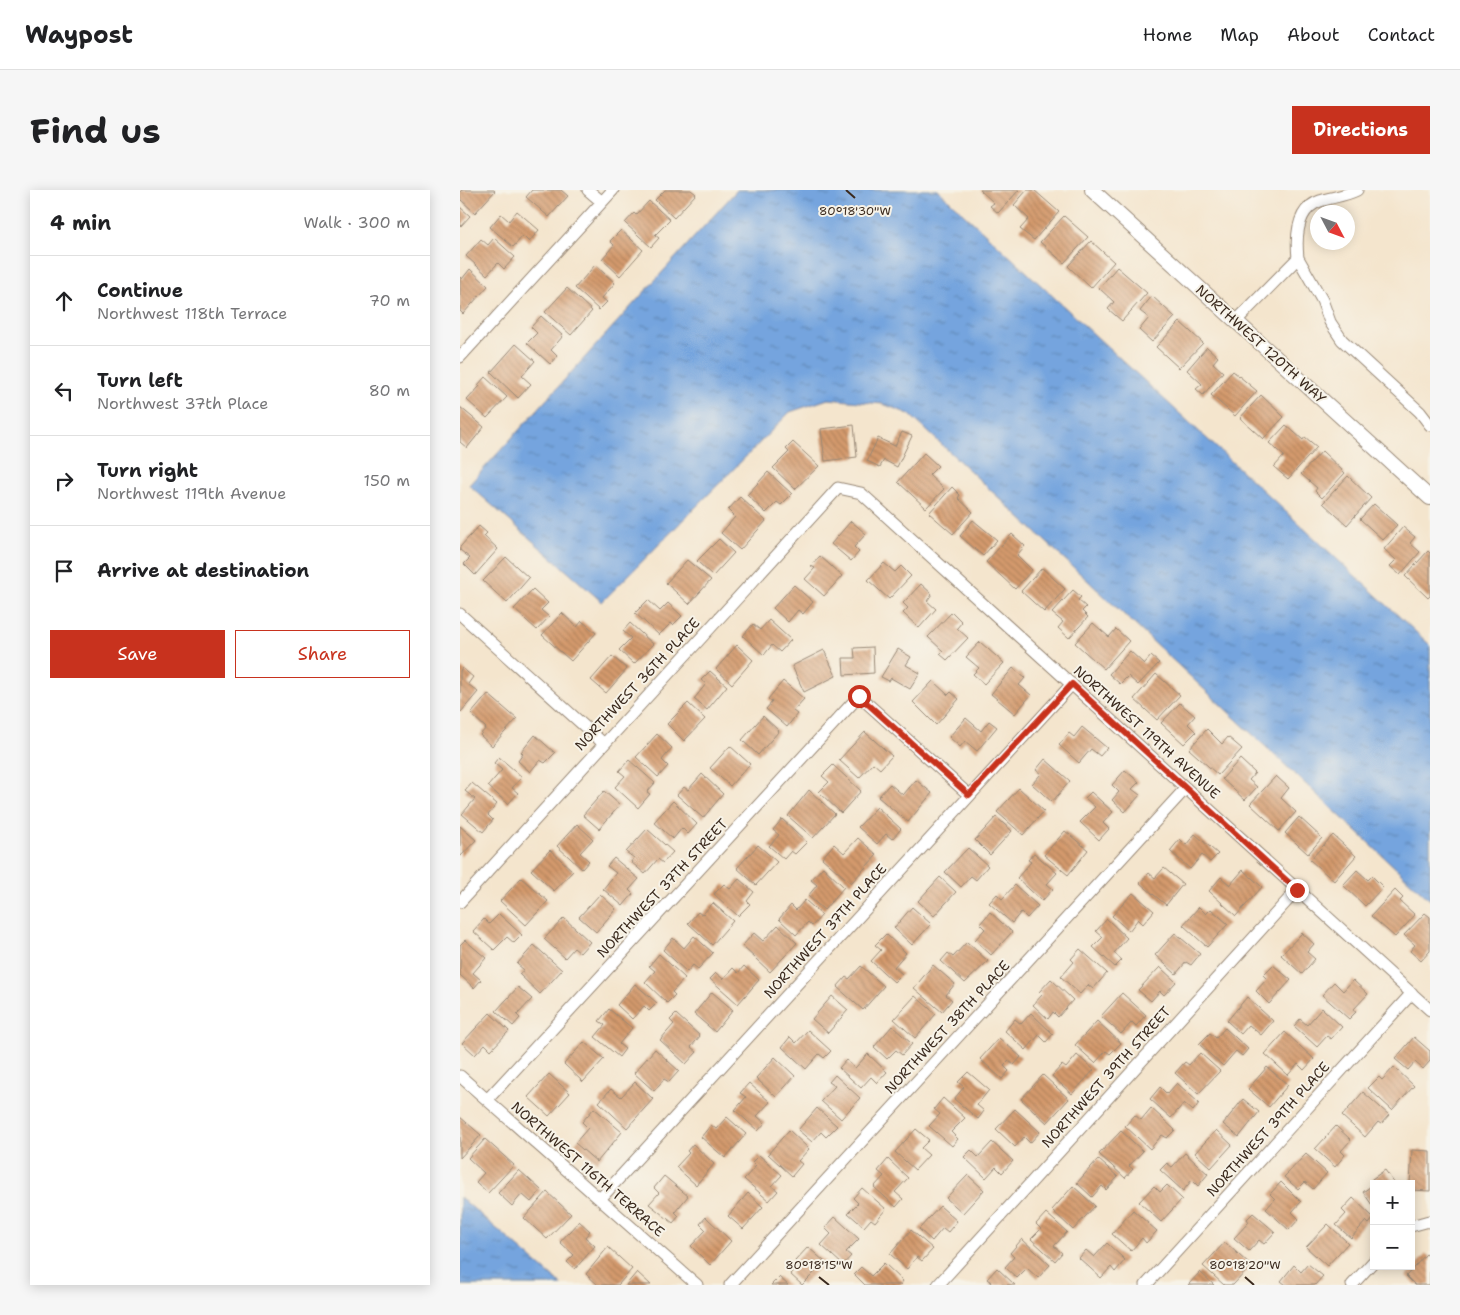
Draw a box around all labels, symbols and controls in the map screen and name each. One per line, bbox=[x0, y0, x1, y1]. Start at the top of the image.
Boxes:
text: Waypost bbox=[25, 19, 133, 51]
text: Home bbox=[1143, 23, 1192, 47]
text: Map bbox=[1220, 23, 1259, 47]
text: About bbox=[1287, 23, 1340, 47]
text: Contact bbox=[1368, 23, 1435, 47]
button: Directions bbox=[1292, 106, 1430, 154]
text: Find us bbox=[30, 107, 161, 154]
text: 80°18'30"W bbox=[819, 203, 891, 219]
north arrow bbox=[1310, 205, 1355, 250]
text: 4 min bbox=[50, 209, 111, 237]
text: Walk · 300 m bbox=[303, 212, 410, 233]
text: Continue bbox=[97, 278, 183, 303]
street label: NORTHWEST 120TH WAY bbox=[1192, 281, 1330, 408]
icon: ahead bbox=[50, 287, 78, 315]
text: 70 m bbox=[369, 290, 410, 311]
text: Northwest 118th Terrace bbox=[97, 303, 287, 324]
text: Turn left bbox=[97, 368, 183, 393]
icon: left bbox=[50, 377, 78, 405]
text: 80 m bbox=[369, 380, 410, 401]
text: Northwest 37th Place bbox=[97, 393, 268, 414]
text: Turn right bbox=[97, 458, 198, 483]
icon: right bbox=[50, 467, 78, 495]
text: 150 m bbox=[363, 470, 410, 491]
text: Northwest 119th Avenue bbox=[97, 483, 286, 504]
icon: arrive bbox=[50, 557, 78, 585]
text: Arrive at destination bbox=[97, 558, 309, 583]
street label: NORTHWEST 36TH PLACE bbox=[571, 614, 704, 754]
button: Save bbox=[50, 630, 225, 678]
button: Share bbox=[235, 630, 410, 678]
street label: NORTHWEST 119TH AVENUE bbox=[1070, 661, 1224, 803]
route start bbox=[848, 685, 871, 708]
street label: NORTHWEST 37TH STREET bbox=[593, 814, 731, 961]
street label: NORTHWEST 37TH PLACE bbox=[760, 860, 890, 1002]
route end bbox=[1286, 879, 1309, 902]
street label: NORTHWEST 38TH PLACE bbox=[880, 956, 1014, 1097]
street label: NORTHWEST 39TH STREET bbox=[1038, 1002, 1175, 1151]
street label: NORTHWEST 39TH PLACE bbox=[1203, 1058, 1334, 1200]
street label: NORTHWEST 116TH TERRACE bbox=[508, 1097, 669, 1241]
map controls bbox=[1370, 1180, 1415, 1270]
button: + bbox=[1370, 1180, 1415, 1225]
button: − bbox=[1370, 1225, 1415, 1270]
text: 80°18'15"W bbox=[785, 1257, 853, 1273]
text: 80°18'20"W bbox=[1209, 1257, 1281, 1273]

